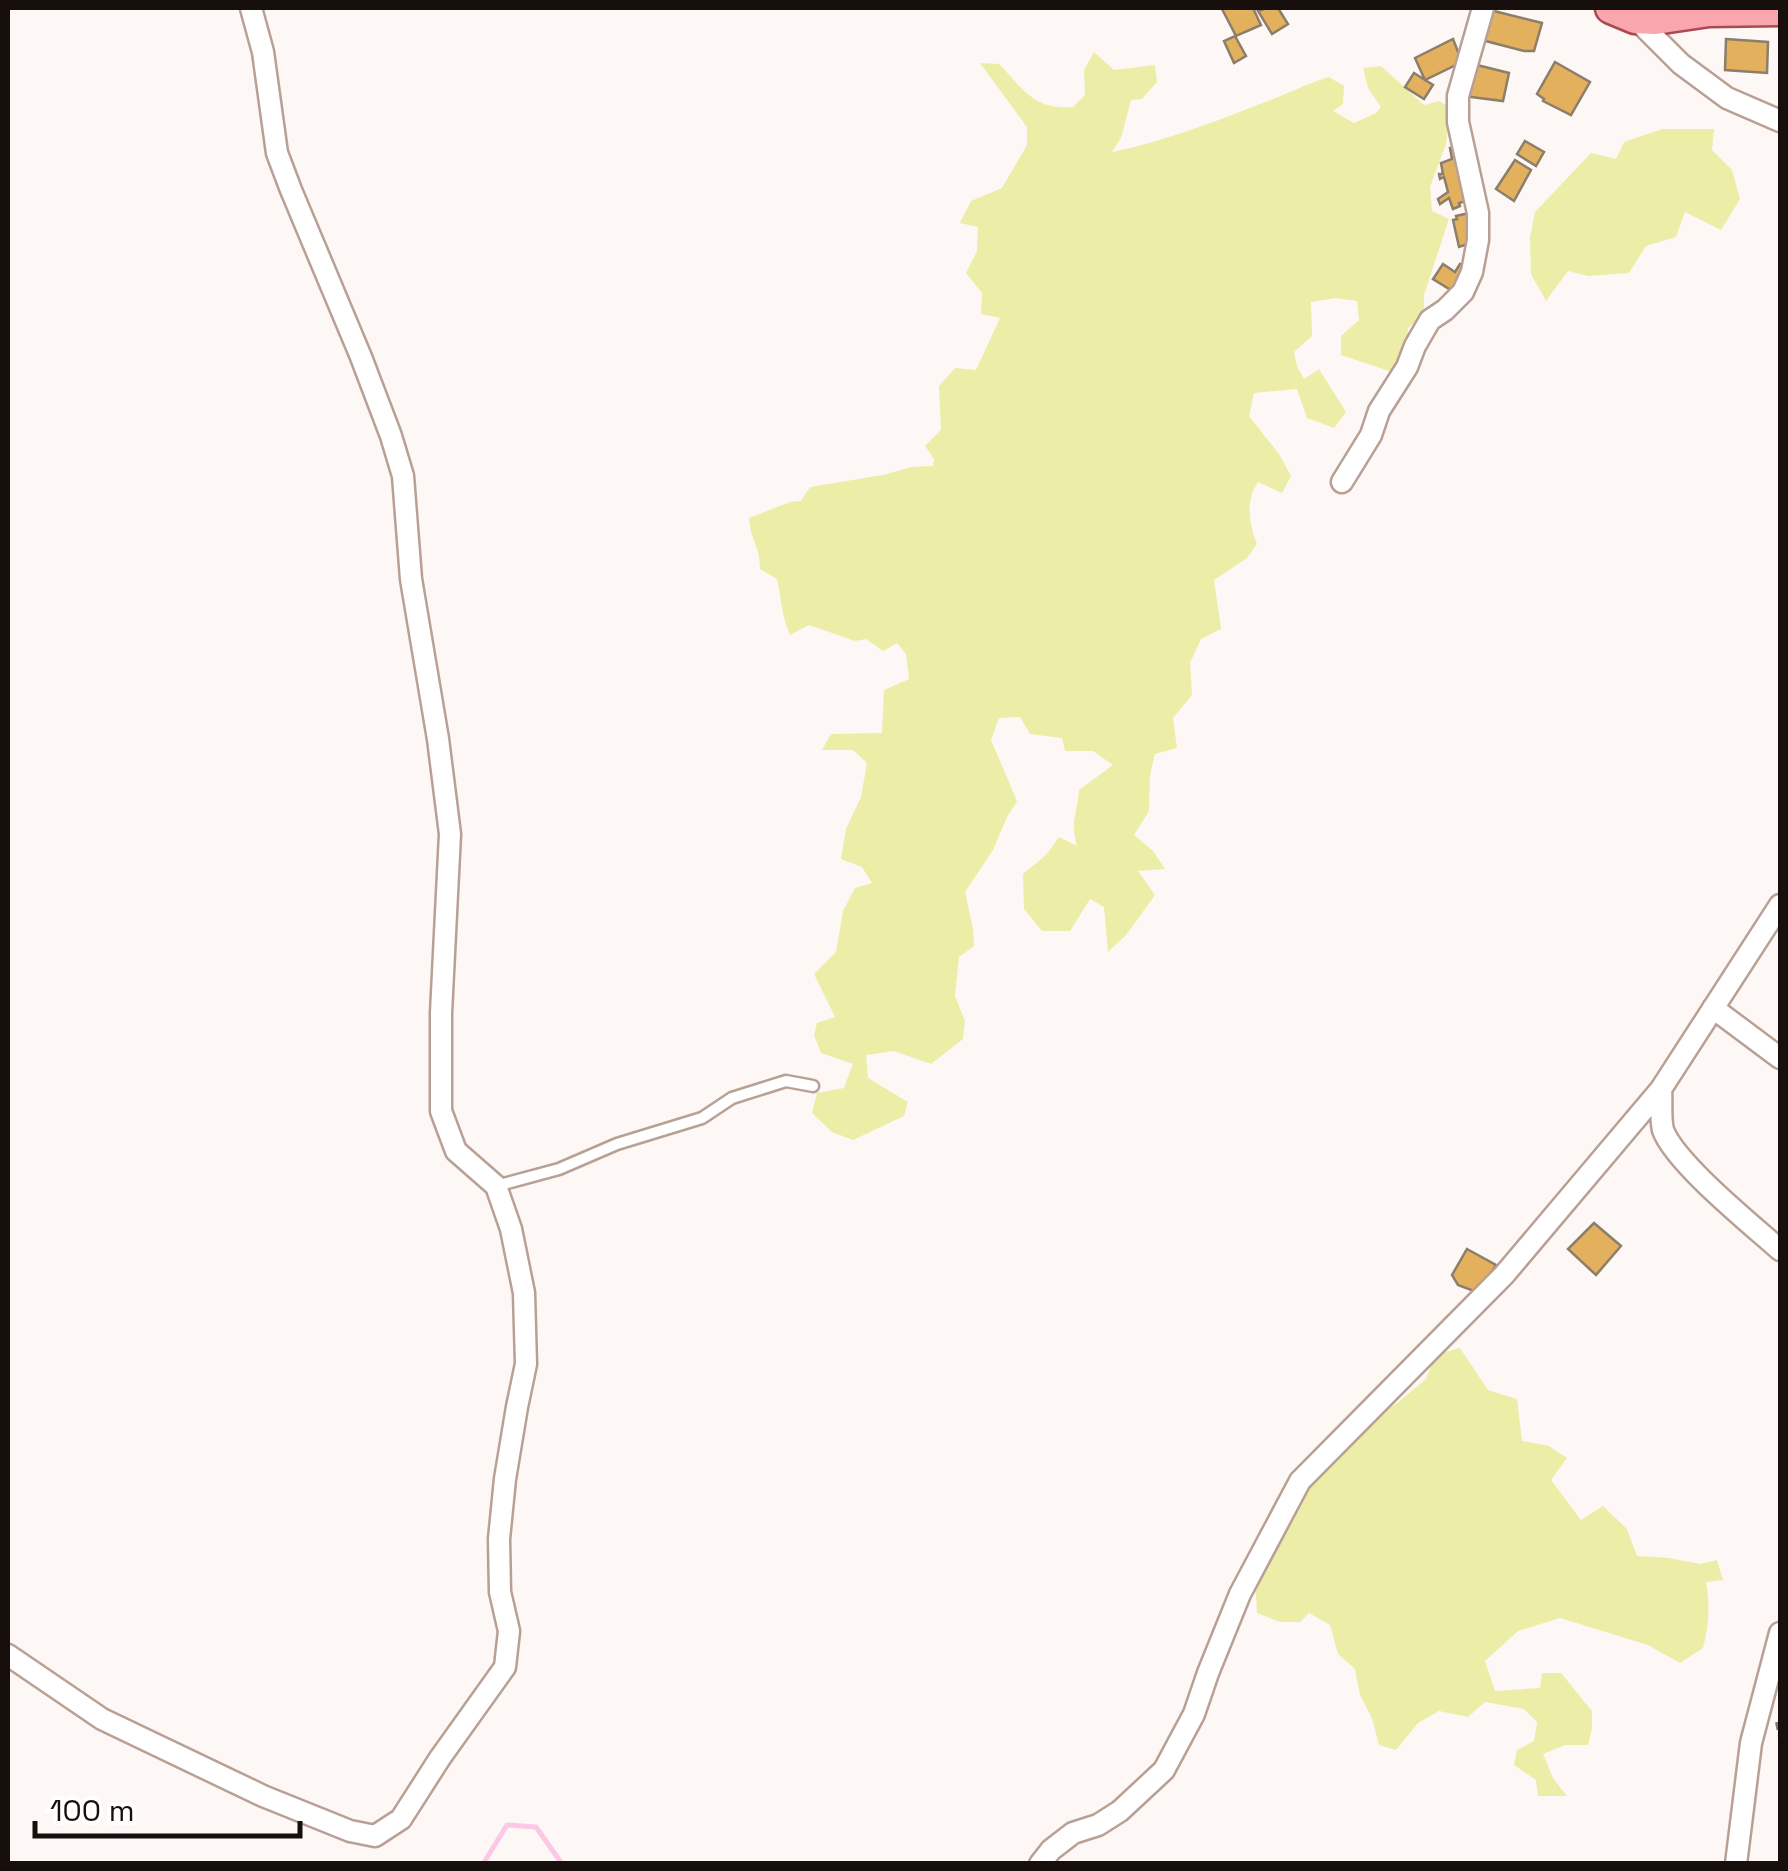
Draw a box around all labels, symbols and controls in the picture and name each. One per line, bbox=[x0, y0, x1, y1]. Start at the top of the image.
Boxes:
scale bar bbox=[35, 1776, 300, 1838]
text: 100 m bbox=[50, 1791, 135, 1830]

